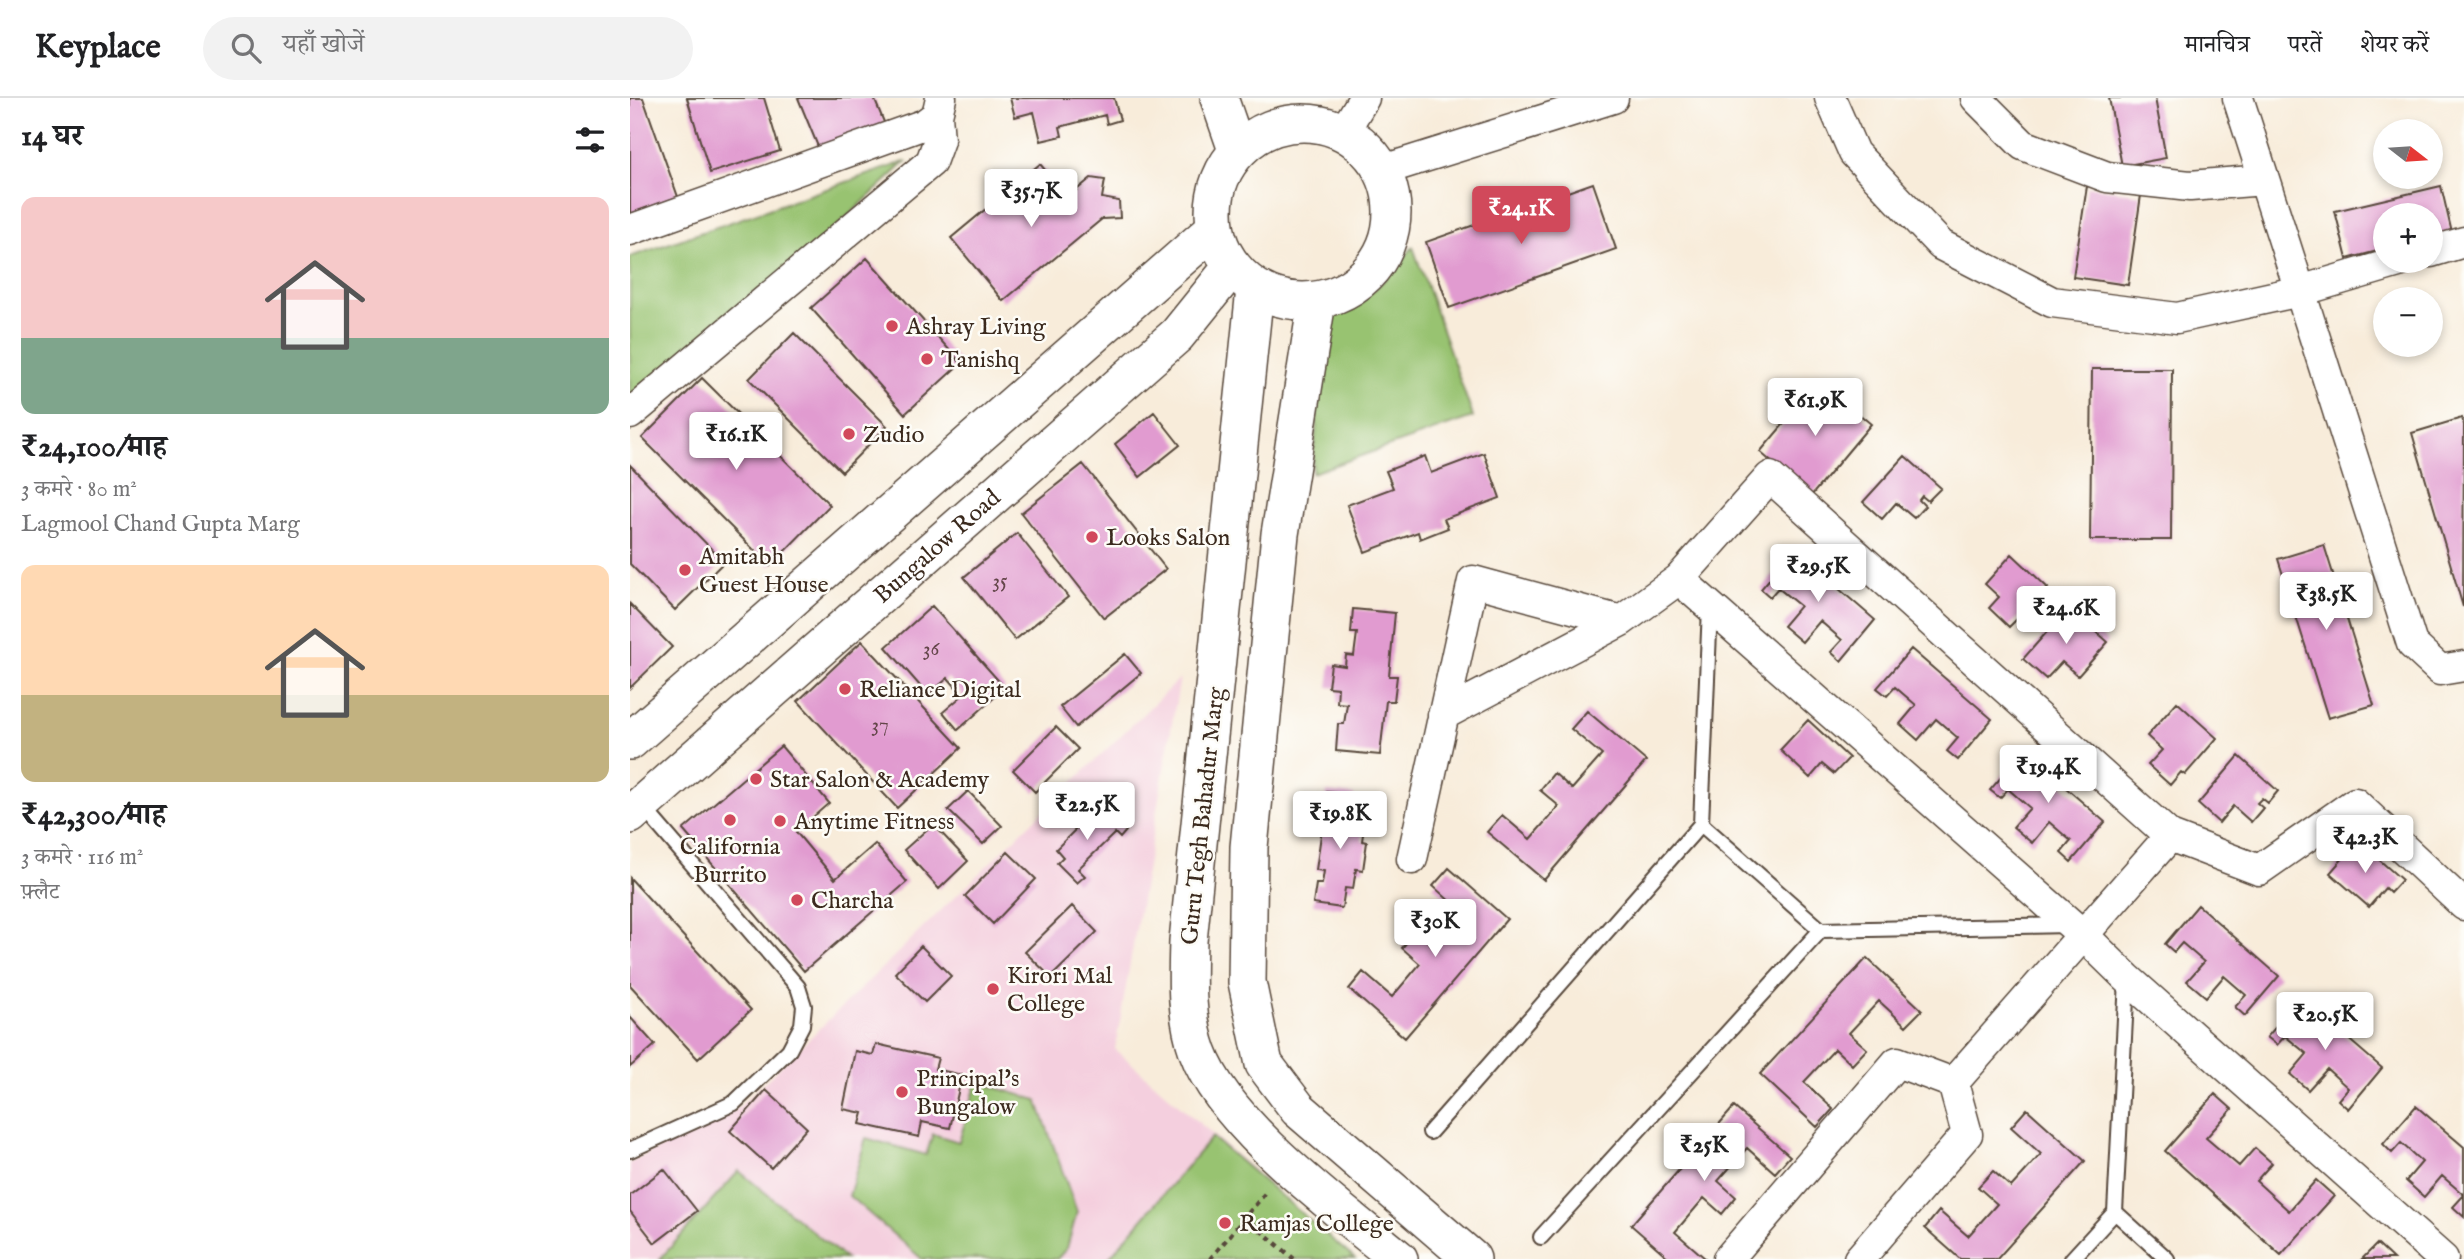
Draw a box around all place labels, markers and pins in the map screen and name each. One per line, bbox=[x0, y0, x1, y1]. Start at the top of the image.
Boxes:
pin: ₹35.7K bbox=[974, 170, 1088, 229]
pin: ₹24.1K bbox=[1464, 186, 1578, 246]
place label: Ashray Living bbox=[905, 312, 1047, 343]
marker: Ashray Living bbox=[884, 318, 900, 334]
place label: Tanishq bbox=[941, 345, 1020, 376]
marker: Tanishq bbox=[919, 351, 935, 367]
pin: ₹61.9K bbox=[1758, 378, 1872, 438]
pin: ₹16.1K bbox=[679, 412, 793, 472]
place label: Zudio bbox=[863, 420, 924, 451]
marker: Zudio bbox=[841, 426, 857, 442]
place label: Looks Salon bbox=[1106, 523, 1231, 554]
marker: Looks Salon bbox=[1084, 529, 1100, 545]
place label: Amitabh Guest House bbox=[698, 542, 828, 601]
pin: ₹29.5K bbox=[1761, 545, 1875, 604]
marker: Amitabh Guest House bbox=[677, 562, 693, 578]
pin: ₹38.5K bbox=[2269, 573, 2383, 632]
pin: ₹24.6K bbox=[2009, 587, 2123, 646]
place label: Reliance Digital bbox=[859, 675, 1022, 706]
marker: Reliance Digital bbox=[837, 681, 853, 697]
pin: ₹19.4K bbox=[1991, 746, 2105, 805]
place label: Star Salon & Academy bbox=[770, 765, 989, 796]
marker: Star Salon & Academy bbox=[748, 771, 764, 787]
pin: ₹22.5K bbox=[1030, 782, 1144, 842]
pin: ₹19.8K bbox=[1283, 792, 1397, 851]
place label: Anytime Fitness bbox=[793, 807, 955, 838]
marker: California Burrito bbox=[722, 812, 738, 828]
marker: Anytime Fitness bbox=[772, 813, 788, 829]
pin: ₹42.3K bbox=[2308, 816, 2422, 875]
place label: California Burrito bbox=[680, 832, 781, 891]
place label: Charcha bbox=[811, 886, 894, 917]
marker: Charcha bbox=[789, 892, 805, 908]
pin: ₹30K bbox=[1394, 900, 1476, 959]
place label: Kirori Mal College bbox=[1007, 961, 1113, 1020]
marker: Kirori Mal College bbox=[985, 981, 1001, 997]
pin: ₹20.5K bbox=[2268, 992, 2382, 1052]
place label: Principal's Bungalow bbox=[916, 1064, 1019, 1123]
marker: Principal's Bungalow bbox=[894, 1084, 910, 1100]
pin: ₹25K bbox=[1663, 1124, 1745, 1183]
place label: Ramjas College bbox=[1239, 1209, 1394, 1240]
marker: Ramjas College bbox=[1217, 1215, 1233, 1231]

